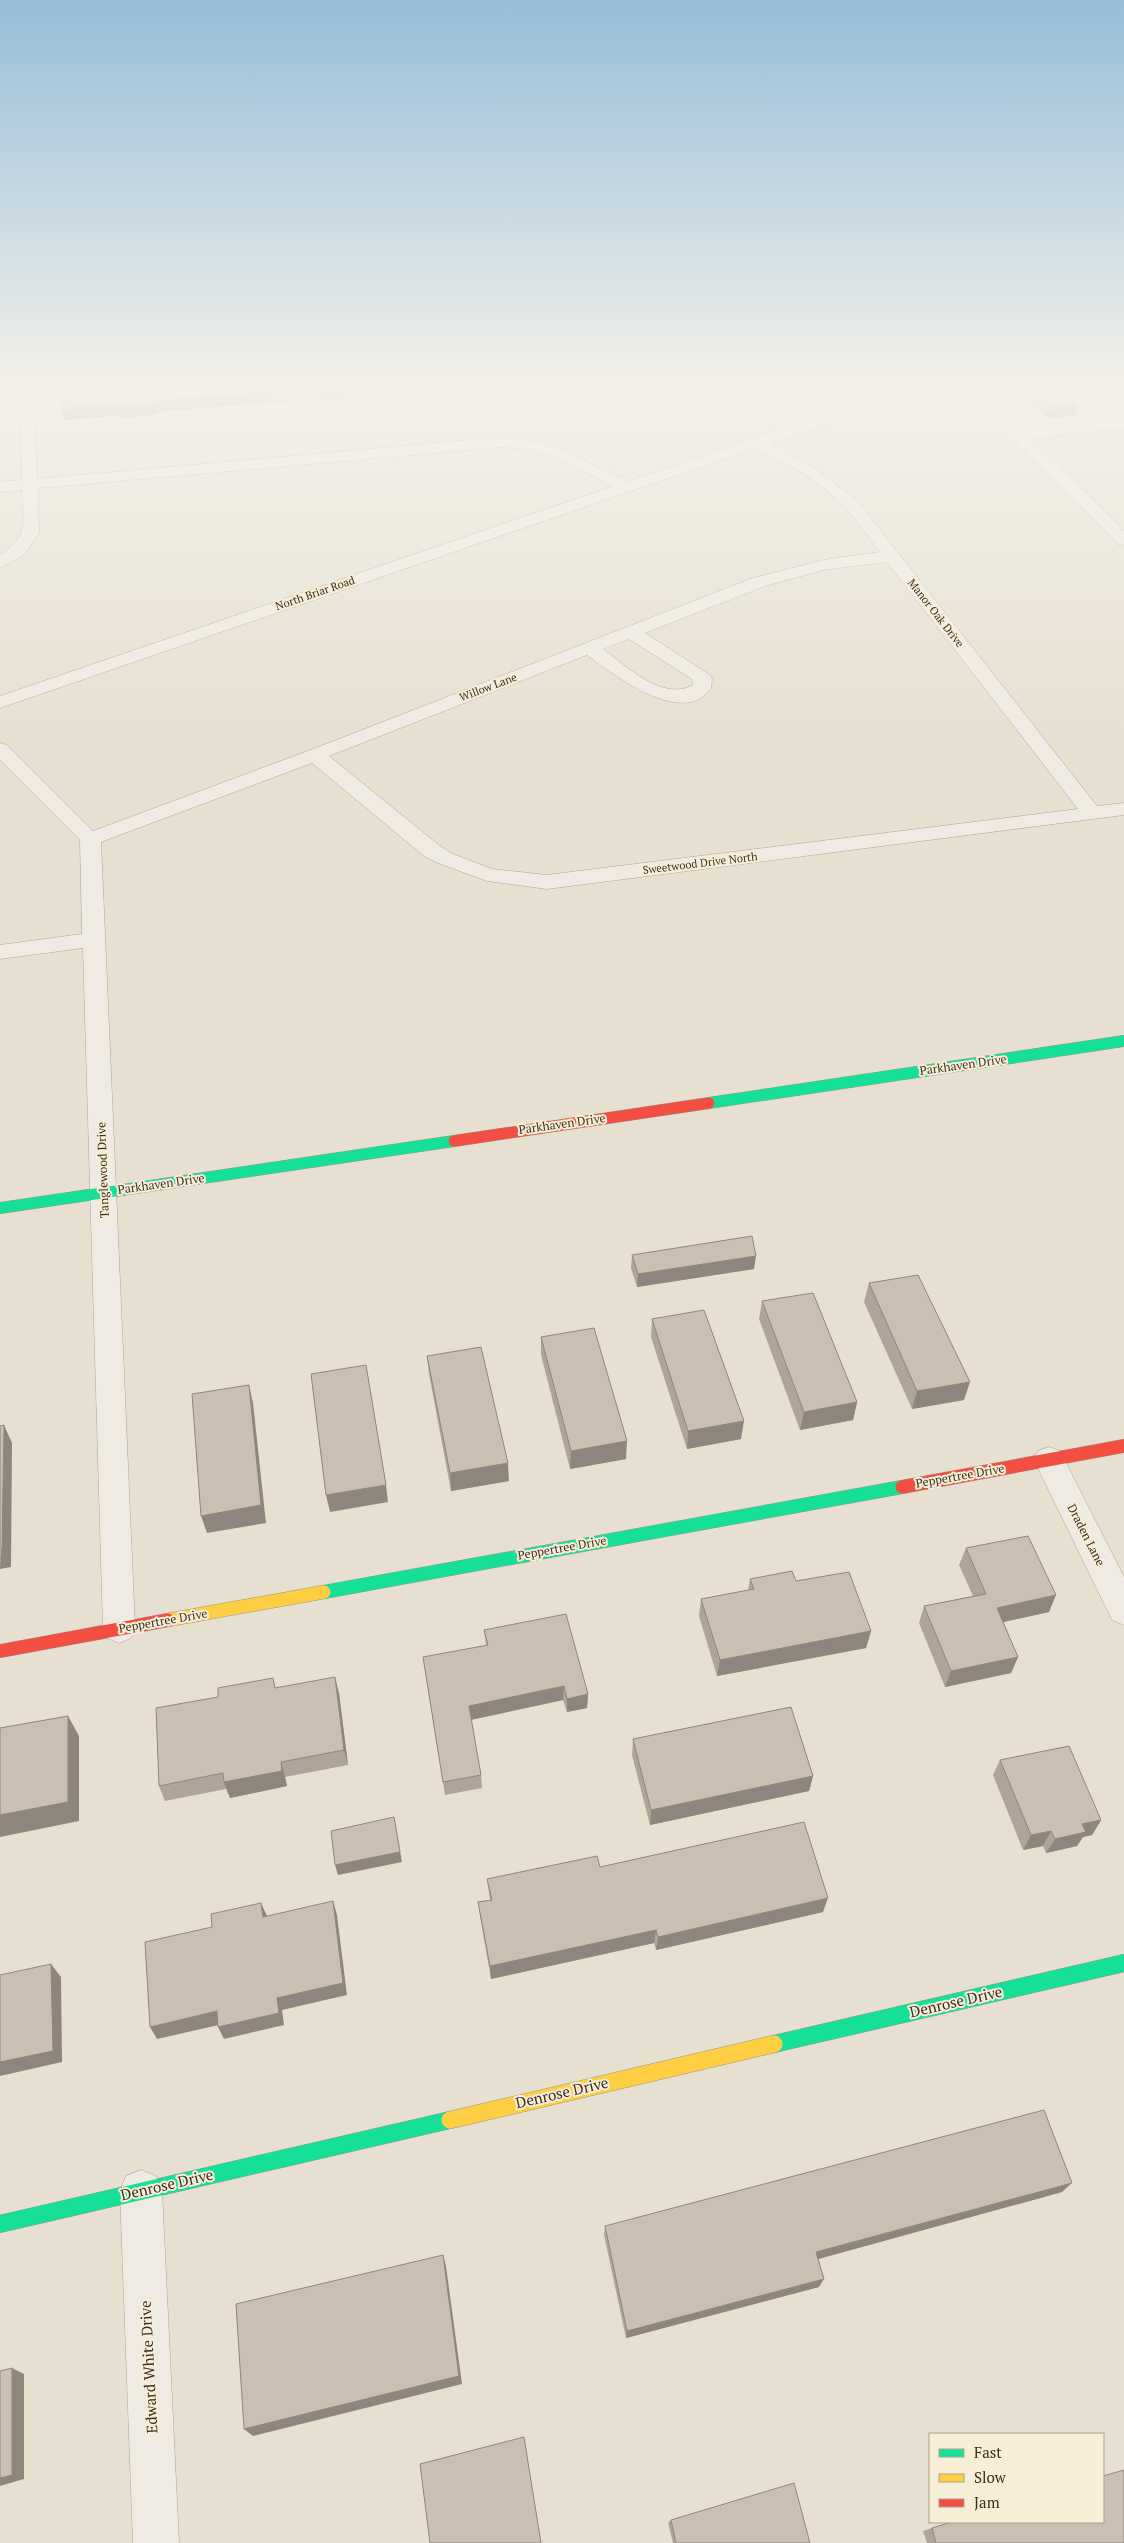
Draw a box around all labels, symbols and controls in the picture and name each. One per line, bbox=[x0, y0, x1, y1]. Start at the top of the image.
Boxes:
street label: North Briar Road bbox=[274, 573, 356, 613]
street label: Manor Oak Drive bbox=[905, 576, 967, 650]
street label: Willow Lane bbox=[457, 669, 519, 704]
street label: Sweetwood Drive North bbox=[642, 849, 759, 877]
street label: Parkhaven Drive bbox=[918, 1051, 1007, 1078]
street label: Parkhaven Drive bbox=[517, 1110, 606, 1137]
street label: Tanglewood Drive bbox=[93, 1122, 112, 1218]
street label: Parkhaven Drive bbox=[116, 1170, 205, 1197]
street label: Peppertree Drive bbox=[914, 1460, 1005, 1491]
street label: Draden Lane bbox=[1064, 1501, 1108, 1568]
street label: Peppertree Drive bbox=[516, 1532, 607, 1563]
street label: Peppertree Drive bbox=[117, 1605, 208, 1636]
street label: Denrose Drive bbox=[907, 1981, 1004, 2021]
street label: Denrose Drive bbox=[513, 2072, 610, 2112]
street label: Denrose Drive bbox=[118, 2164, 215, 2204]
street label: Edward White Drive bbox=[135, 2300, 161, 2434]
legend bbox=[929, 2433, 1104, 2523]
text: Fast bbox=[974, 2442, 1002, 2462]
text: Slow bbox=[974, 2467, 1007, 2487]
text: Jam bbox=[974, 2492, 1000, 2512]

